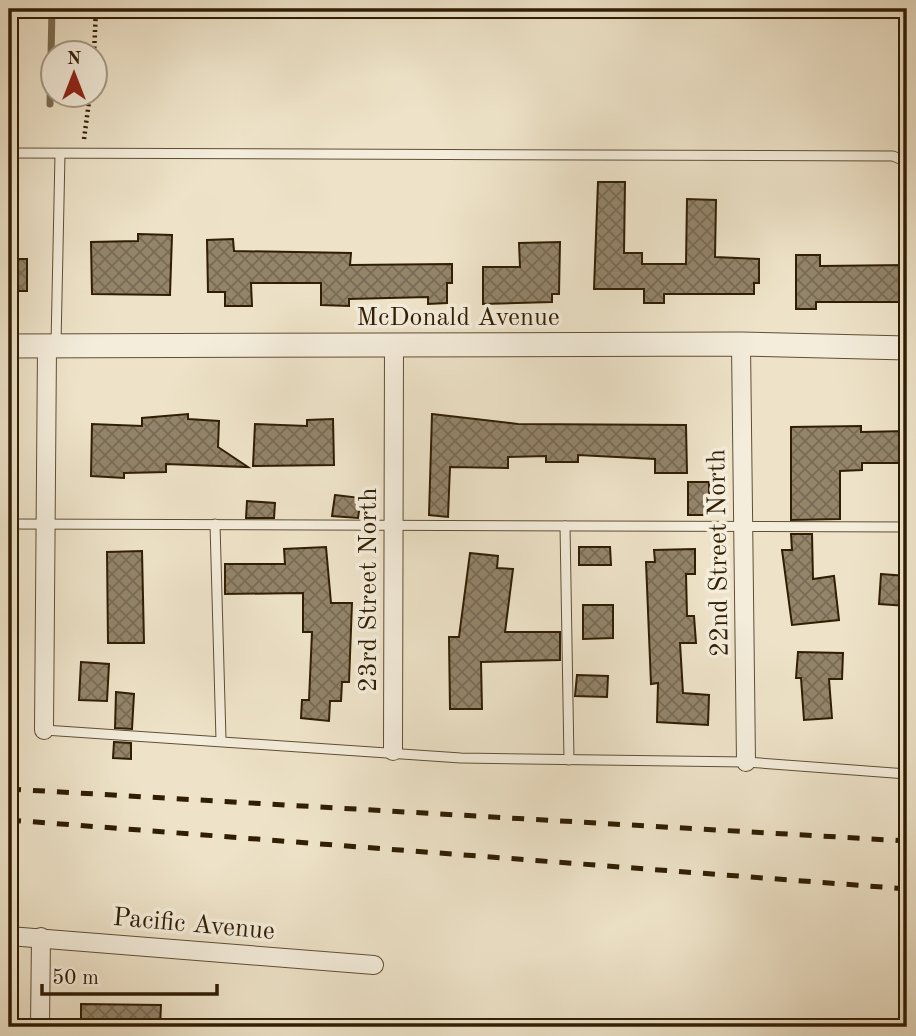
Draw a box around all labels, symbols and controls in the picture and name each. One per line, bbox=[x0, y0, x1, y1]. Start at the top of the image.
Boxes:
north arrow bbox=[38, 38, 108, 108]
text: N bbox=[67, 50, 82, 69]
street label: McDonald Avenue bbox=[356, 305, 560, 331]
street label: 22nd Street North bbox=[704, 449, 734, 657]
street label: 23rd Street North bbox=[356, 488, 382, 692]
street label: Pacific Avenue bbox=[112, 905, 276, 945]
scale bar bbox=[42, 952, 217, 996]
text: 50 m bbox=[52, 968, 99, 989]

